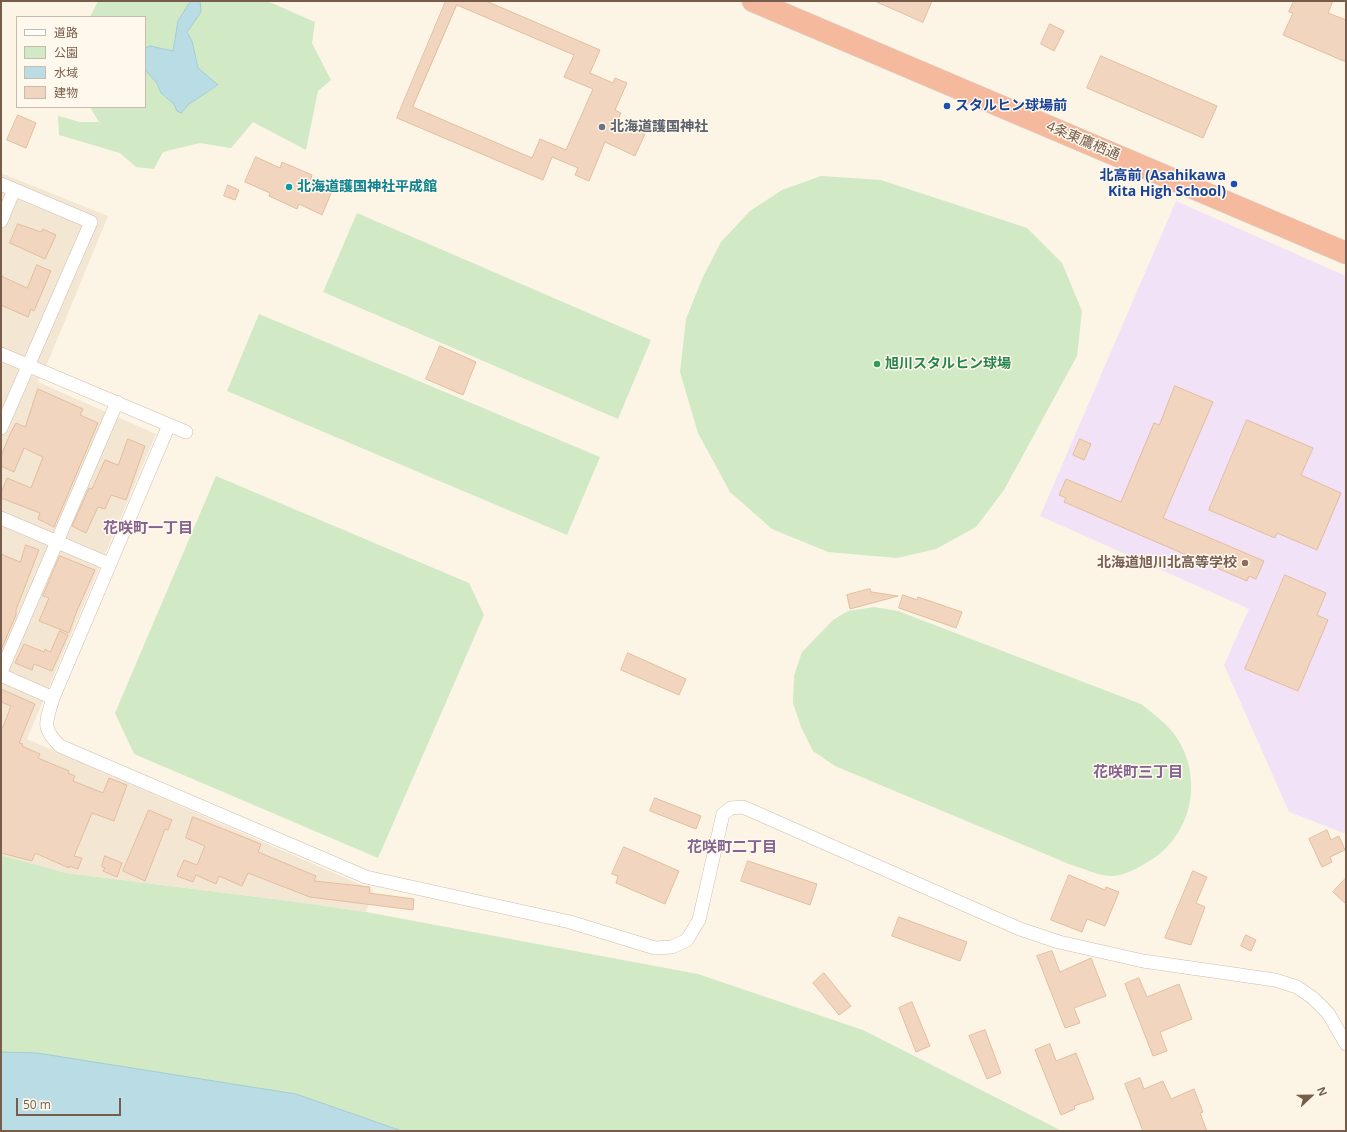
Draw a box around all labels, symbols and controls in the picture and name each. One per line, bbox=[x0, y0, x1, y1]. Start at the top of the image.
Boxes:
legend bbox=[16, 16, 146, 108]
text: 道路 bbox=[54, 24, 78, 41]
text: 公園 bbox=[54, 44, 78, 61]
text: 水域 bbox=[54, 64, 78, 81]
text: 建物 bbox=[54, 84, 78, 101]
place label: スタルヒン球場前 bbox=[955, 98, 1067, 114]
marker: スタルヒン球場前 bbox=[942, 101, 952, 111]
street label: 4条東鷹栖通 bbox=[1044, 118, 1122, 164]
place label: 北海道護国神社 bbox=[610, 119, 708, 135]
marker: 北海道護国神社 bbox=[597, 122, 607, 132]
place label: 北高前 (Asahikawa Kita High School) bbox=[1099, 168, 1226, 200]
place label: 北海道護国神社平成館 bbox=[297, 179, 437, 195]
marker: 北高前 (Asahikawa Kita High School) bbox=[1229, 179, 1239, 189]
marker: 北海道護国神社平成館 bbox=[284, 182, 294, 192]
place label: 旭川スタルヒン球場 bbox=[885, 356, 1011, 372]
marker: 旭川スタルヒン球場 bbox=[872, 359, 882, 369]
district label: 花咲町一丁目 bbox=[103, 520, 193, 538]
place label: 北海道旭川北高等学校 bbox=[1097, 555, 1237, 571]
marker: 北海道旭川北高等学校 bbox=[1240, 558, 1250, 568]
district label: 花咲町三丁目 bbox=[1093, 764, 1183, 782]
district label: 花咲町二丁目 bbox=[687, 839, 777, 857]
north arrow bbox=[1291, 1076, 1331, 1116]
text: N bbox=[1314, 1084, 1331, 1098]
scale bar bbox=[18, 1090, 123, 1116]
text: 50 m bbox=[23, 1096, 51, 1113]

